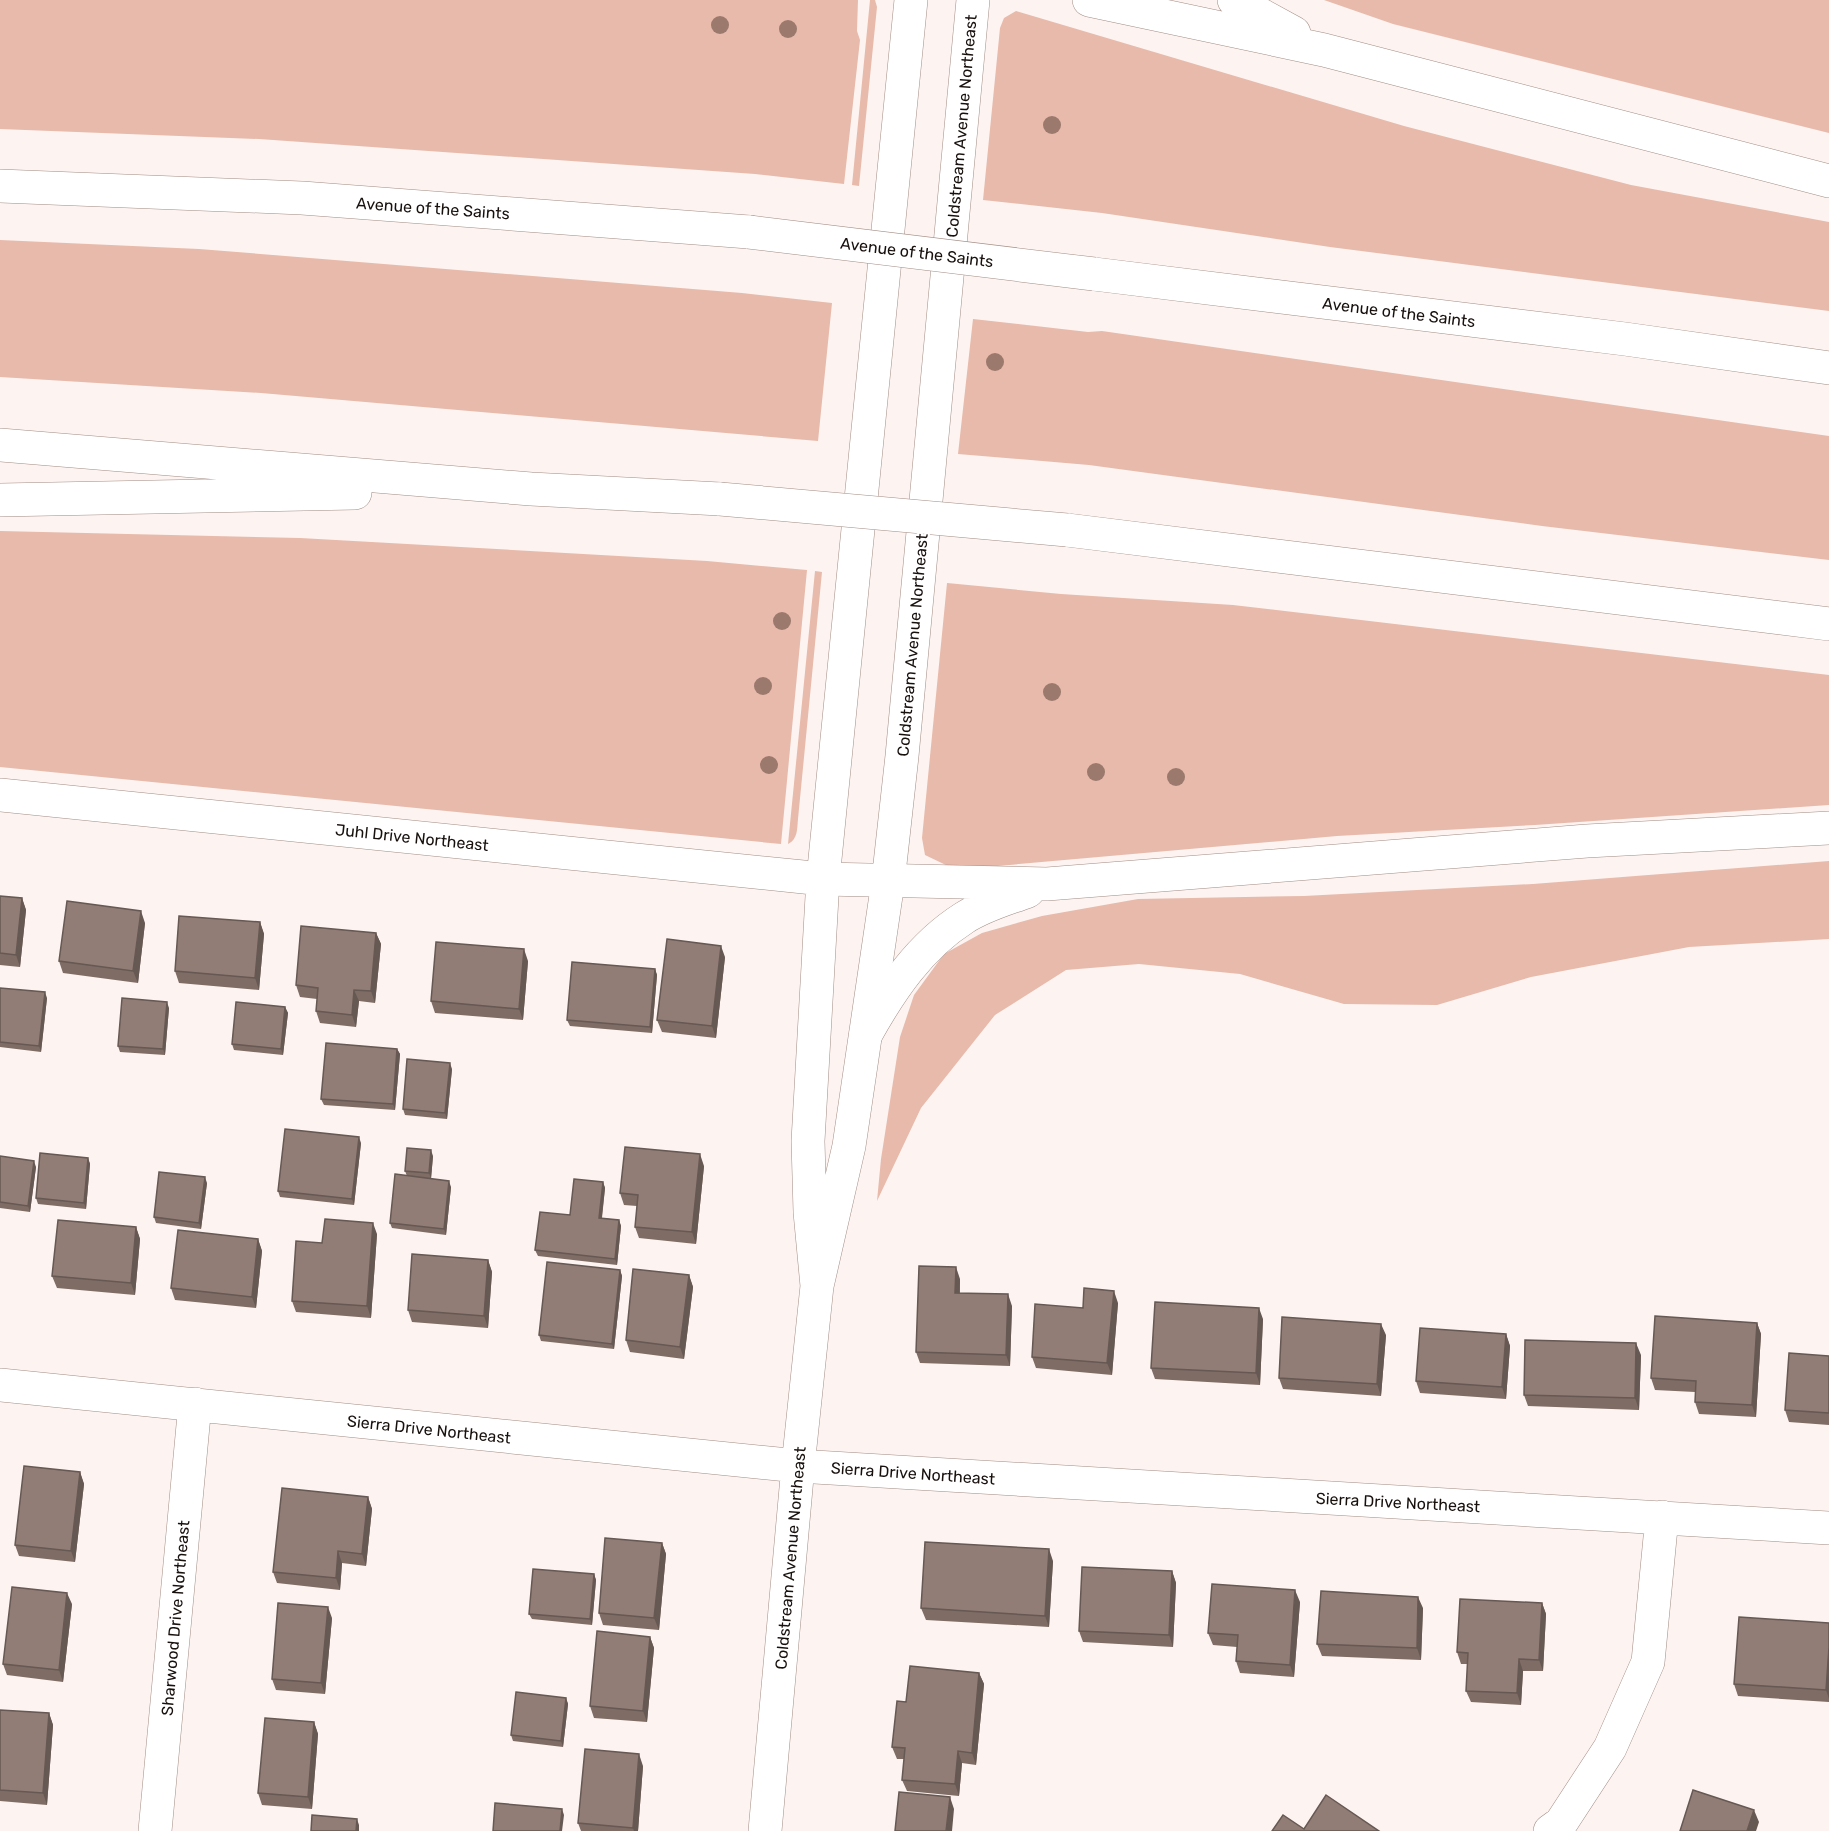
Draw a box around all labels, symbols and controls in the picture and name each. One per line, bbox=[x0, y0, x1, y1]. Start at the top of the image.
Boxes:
street label: Coldstream Avenue Northeast bbox=[942, 14, 981, 238]
street label: Avenue of the Saints bbox=[356, 194, 510, 223]
street label: Avenue of the Saints bbox=[839, 234, 995, 271]
street label: Avenue of the Saints bbox=[1321, 294, 1477, 331]
street label: Coldstream Avenue Northeast bbox=[893, 533, 932, 757]
street label: Juhl Drive Northeast bbox=[334, 820, 490, 855]
street label: Sierra Drive Northeast bbox=[346, 1411, 512, 1448]
street label: Coldstream Avenue Northeast bbox=[771, 1446, 810, 1670]
street label: Sierra Drive Northeast bbox=[830, 1458, 996, 1489]
street label: Sierra Drive Northeast bbox=[1315, 1489, 1481, 1516]
street label: Sharwood Drive Northeast bbox=[157, 1520, 194, 1717]

